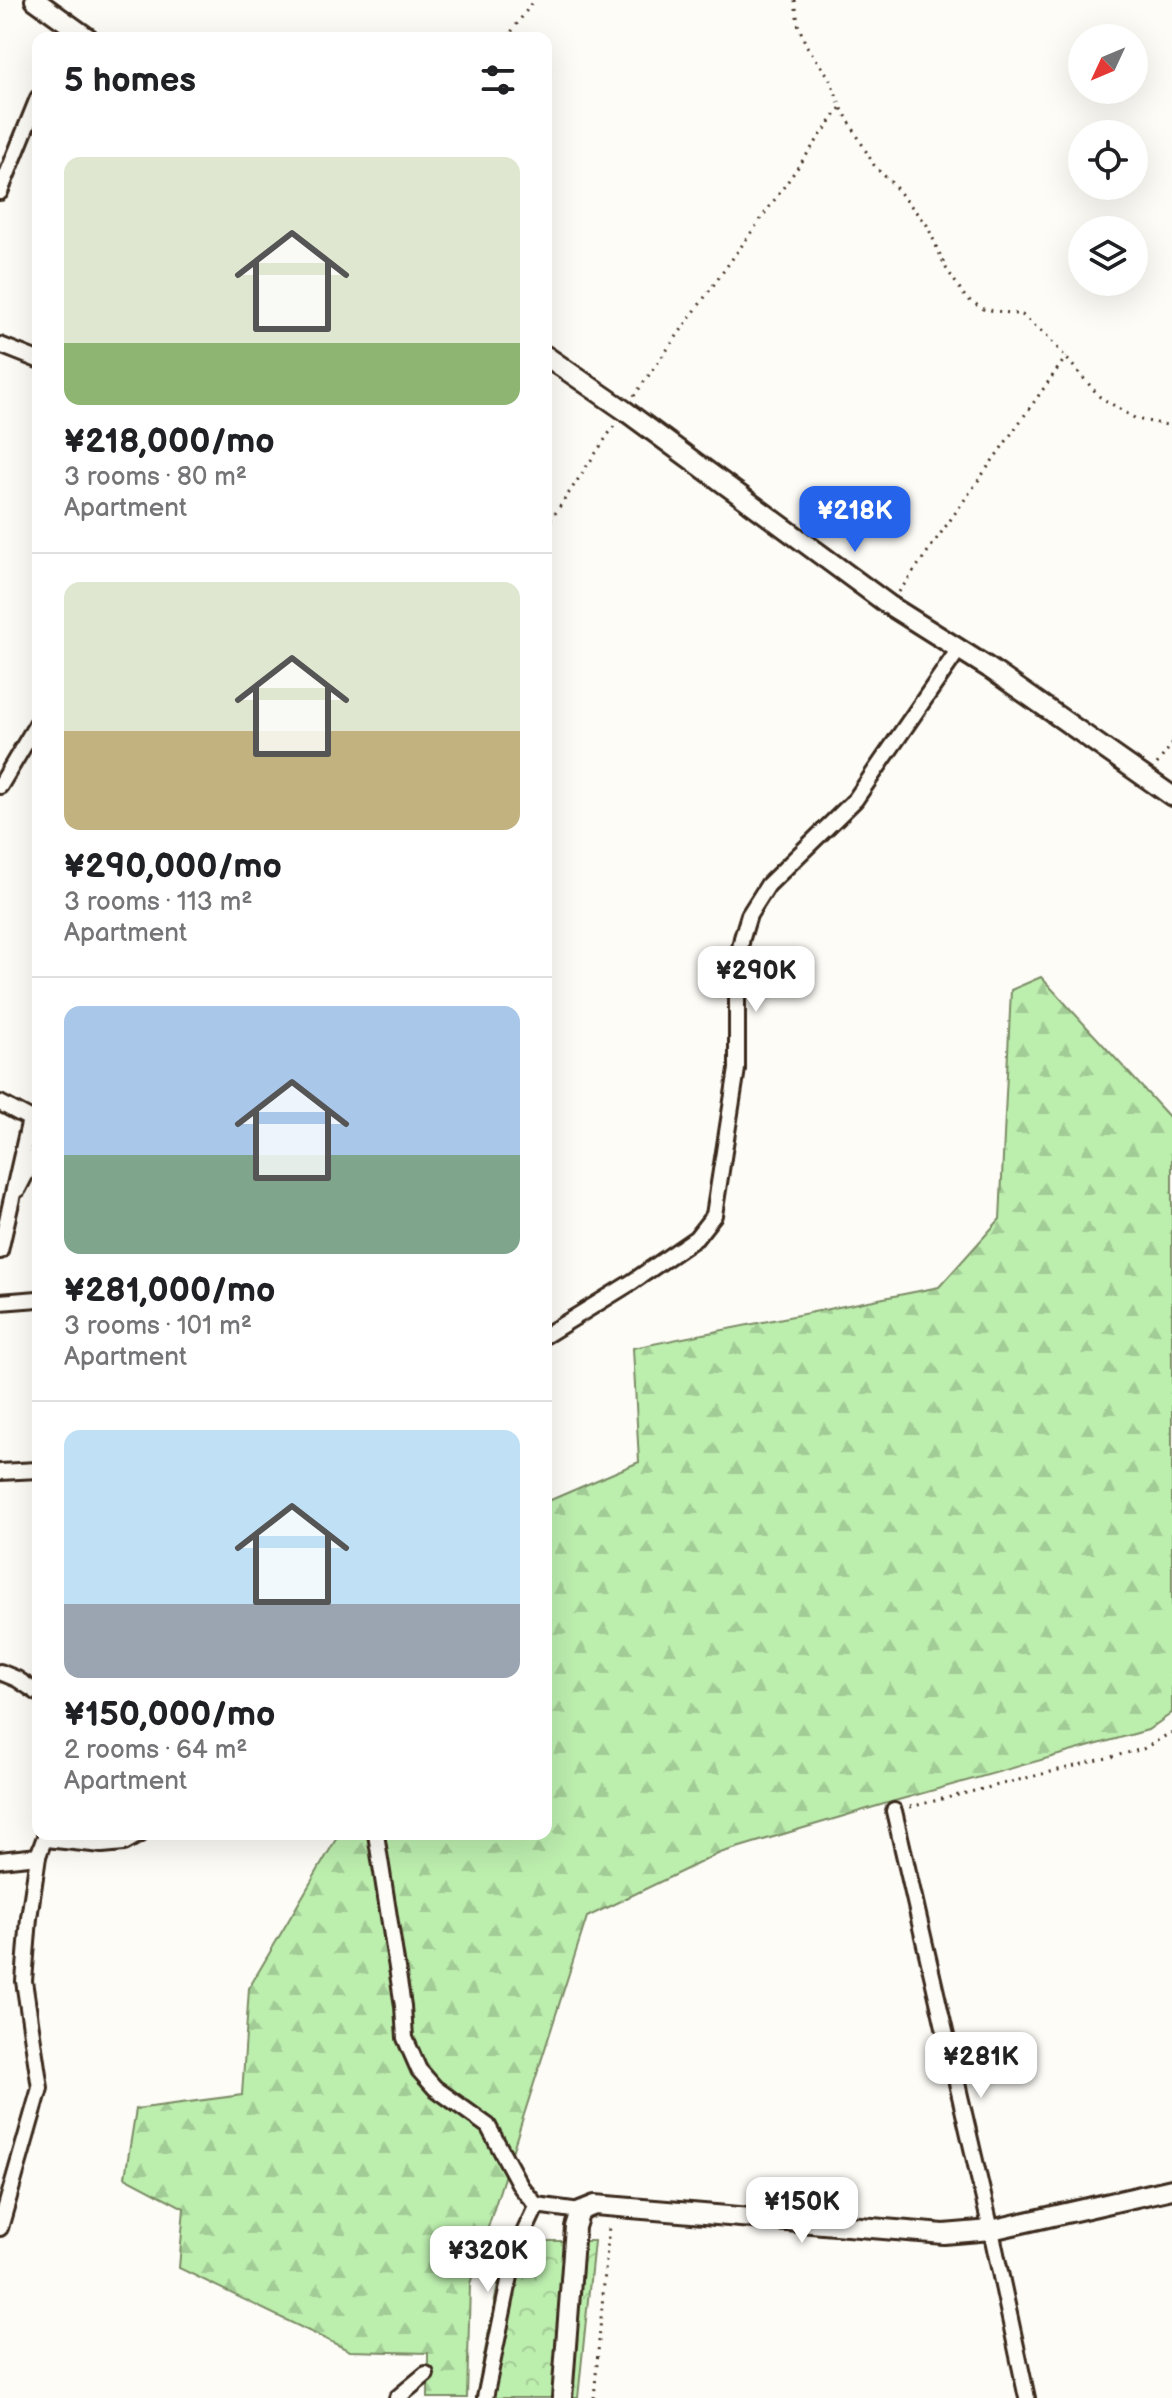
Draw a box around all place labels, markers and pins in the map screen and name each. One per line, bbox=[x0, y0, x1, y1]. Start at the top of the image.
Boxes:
pin: ¥218K bbox=[799, 486, 911, 554]
pin: ¥290K bbox=[700, 946, 812, 1014]
pin: ¥281K bbox=[925, 2032, 1037, 2100]
pin: ¥150K bbox=[746, 2177, 858, 2245]
pin: ¥320K bbox=[432, 2226, 544, 2294]

